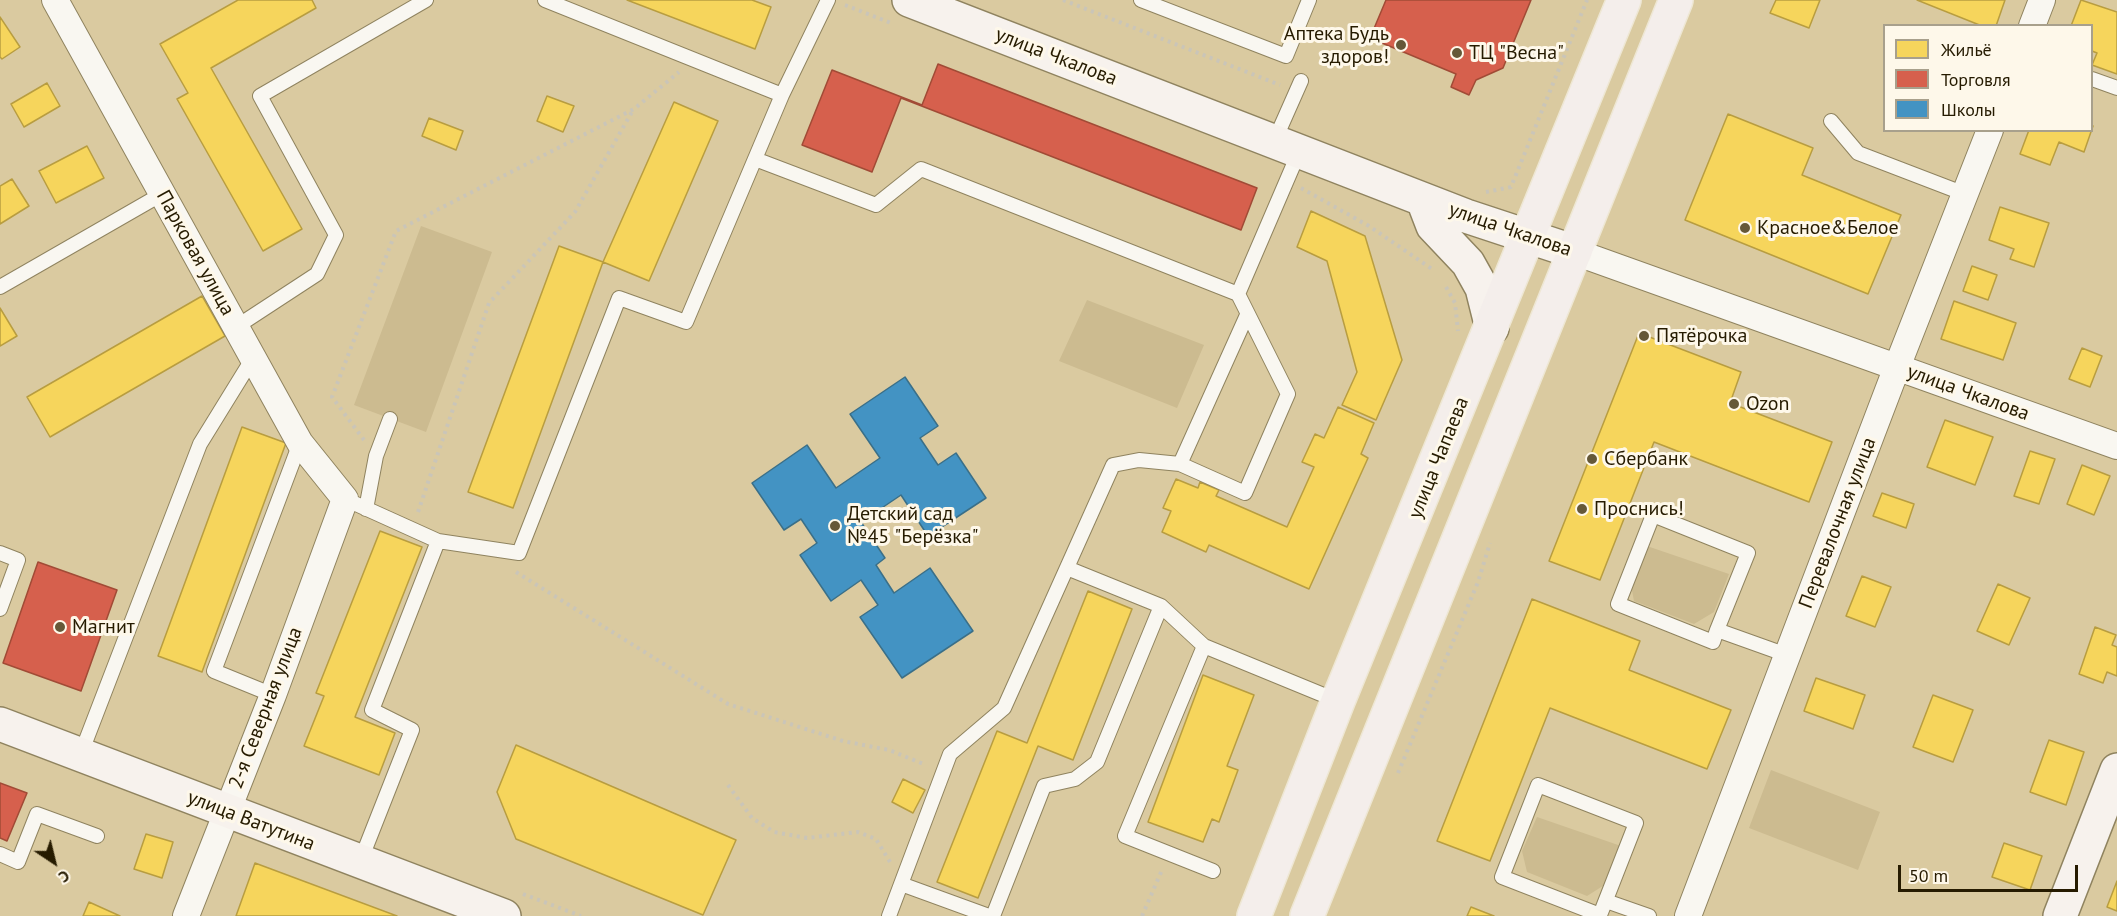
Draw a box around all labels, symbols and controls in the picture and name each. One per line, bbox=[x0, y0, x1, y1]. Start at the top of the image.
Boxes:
place label: Аптека Будь здоров! bbox=[1284, 22, 1389, 69]
street label: улица Чкалова bbox=[992, 23, 1120, 91]
legend bbox=[1883, 24, 2093, 132]
marker: Аптека Будь здоров! bbox=[1394, 38, 1408, 52]
text: Жильё bbox=[1941, 38, 1992, 61]
place label: ТЦ "Весна" bbox=[1469, 41, 1564, 65]
marker: ТЦ "Весна" bbox=[1450, 46, 1464, 60]
text: Торговля bbox=[1941, 68, 2011, 91]
text: Школы bbox=[1941, 98, 1996, 121]
street label: Парковая улица bbox=[151, 186, 239, 320]
street label: улица Чкалова bbox=[1445, 198, 1575, 262]
place label: Красное&Белое bbox=[1757, 216, 1899, 240]
marker: Красное&Белое bbox=[1738, 221, 1752, 235]
place label: Пятёрочка bbox=[1656, 324, 1747, 348]
marker: Пятёрочка bbox=[1637, 329, 1651, 343]
street label: улица Чкалова bbox=[1904, 360, 2032, 426]
place label: Ozon bbox=[1746, 392, 1789, 416]
street label: улица Чапаева bbox=[1404, 394, 1474, 522]
marker: Ozon bbox=[1727, 397, 1741, 411]
street label: Перевалочная улица bbox=[1794, 434, 1882, 612]
place label: Сбербанк bbox=[1604, 447, 1688, 471]
marker: Сбербанк bbox=[1585, 452, 1599, 466]
place label: Проснись! bbox=[1594, 497, 1684, 521]
place label: Детский сад №45 "Берёзка" bbox=[847, 502, 978, 549]
marker: Проснись! bbox=[1575, 502, 1589, 516]
marker: Детский сад №45 "Берёзка" bbox=[828, 519, 842, 533]
place label: Магнит bbox=[72, 615, 135, 639]
marker: Магнит bbox=[53, 620, 67, 634]
street label: 2-я Северная улица bbox=[224, 624, 308, 792]
street label: улица Ватутина bbox=[184, 786, 318, 856]
north arrow bbox=[24, 832, 84, 892]
scale bar bbox=[1901, 853, 2081, 891]
text: 50 m bbox=[1909, 864, 1948, 887]
text: С bbox=[55, 866, 74, 887]

